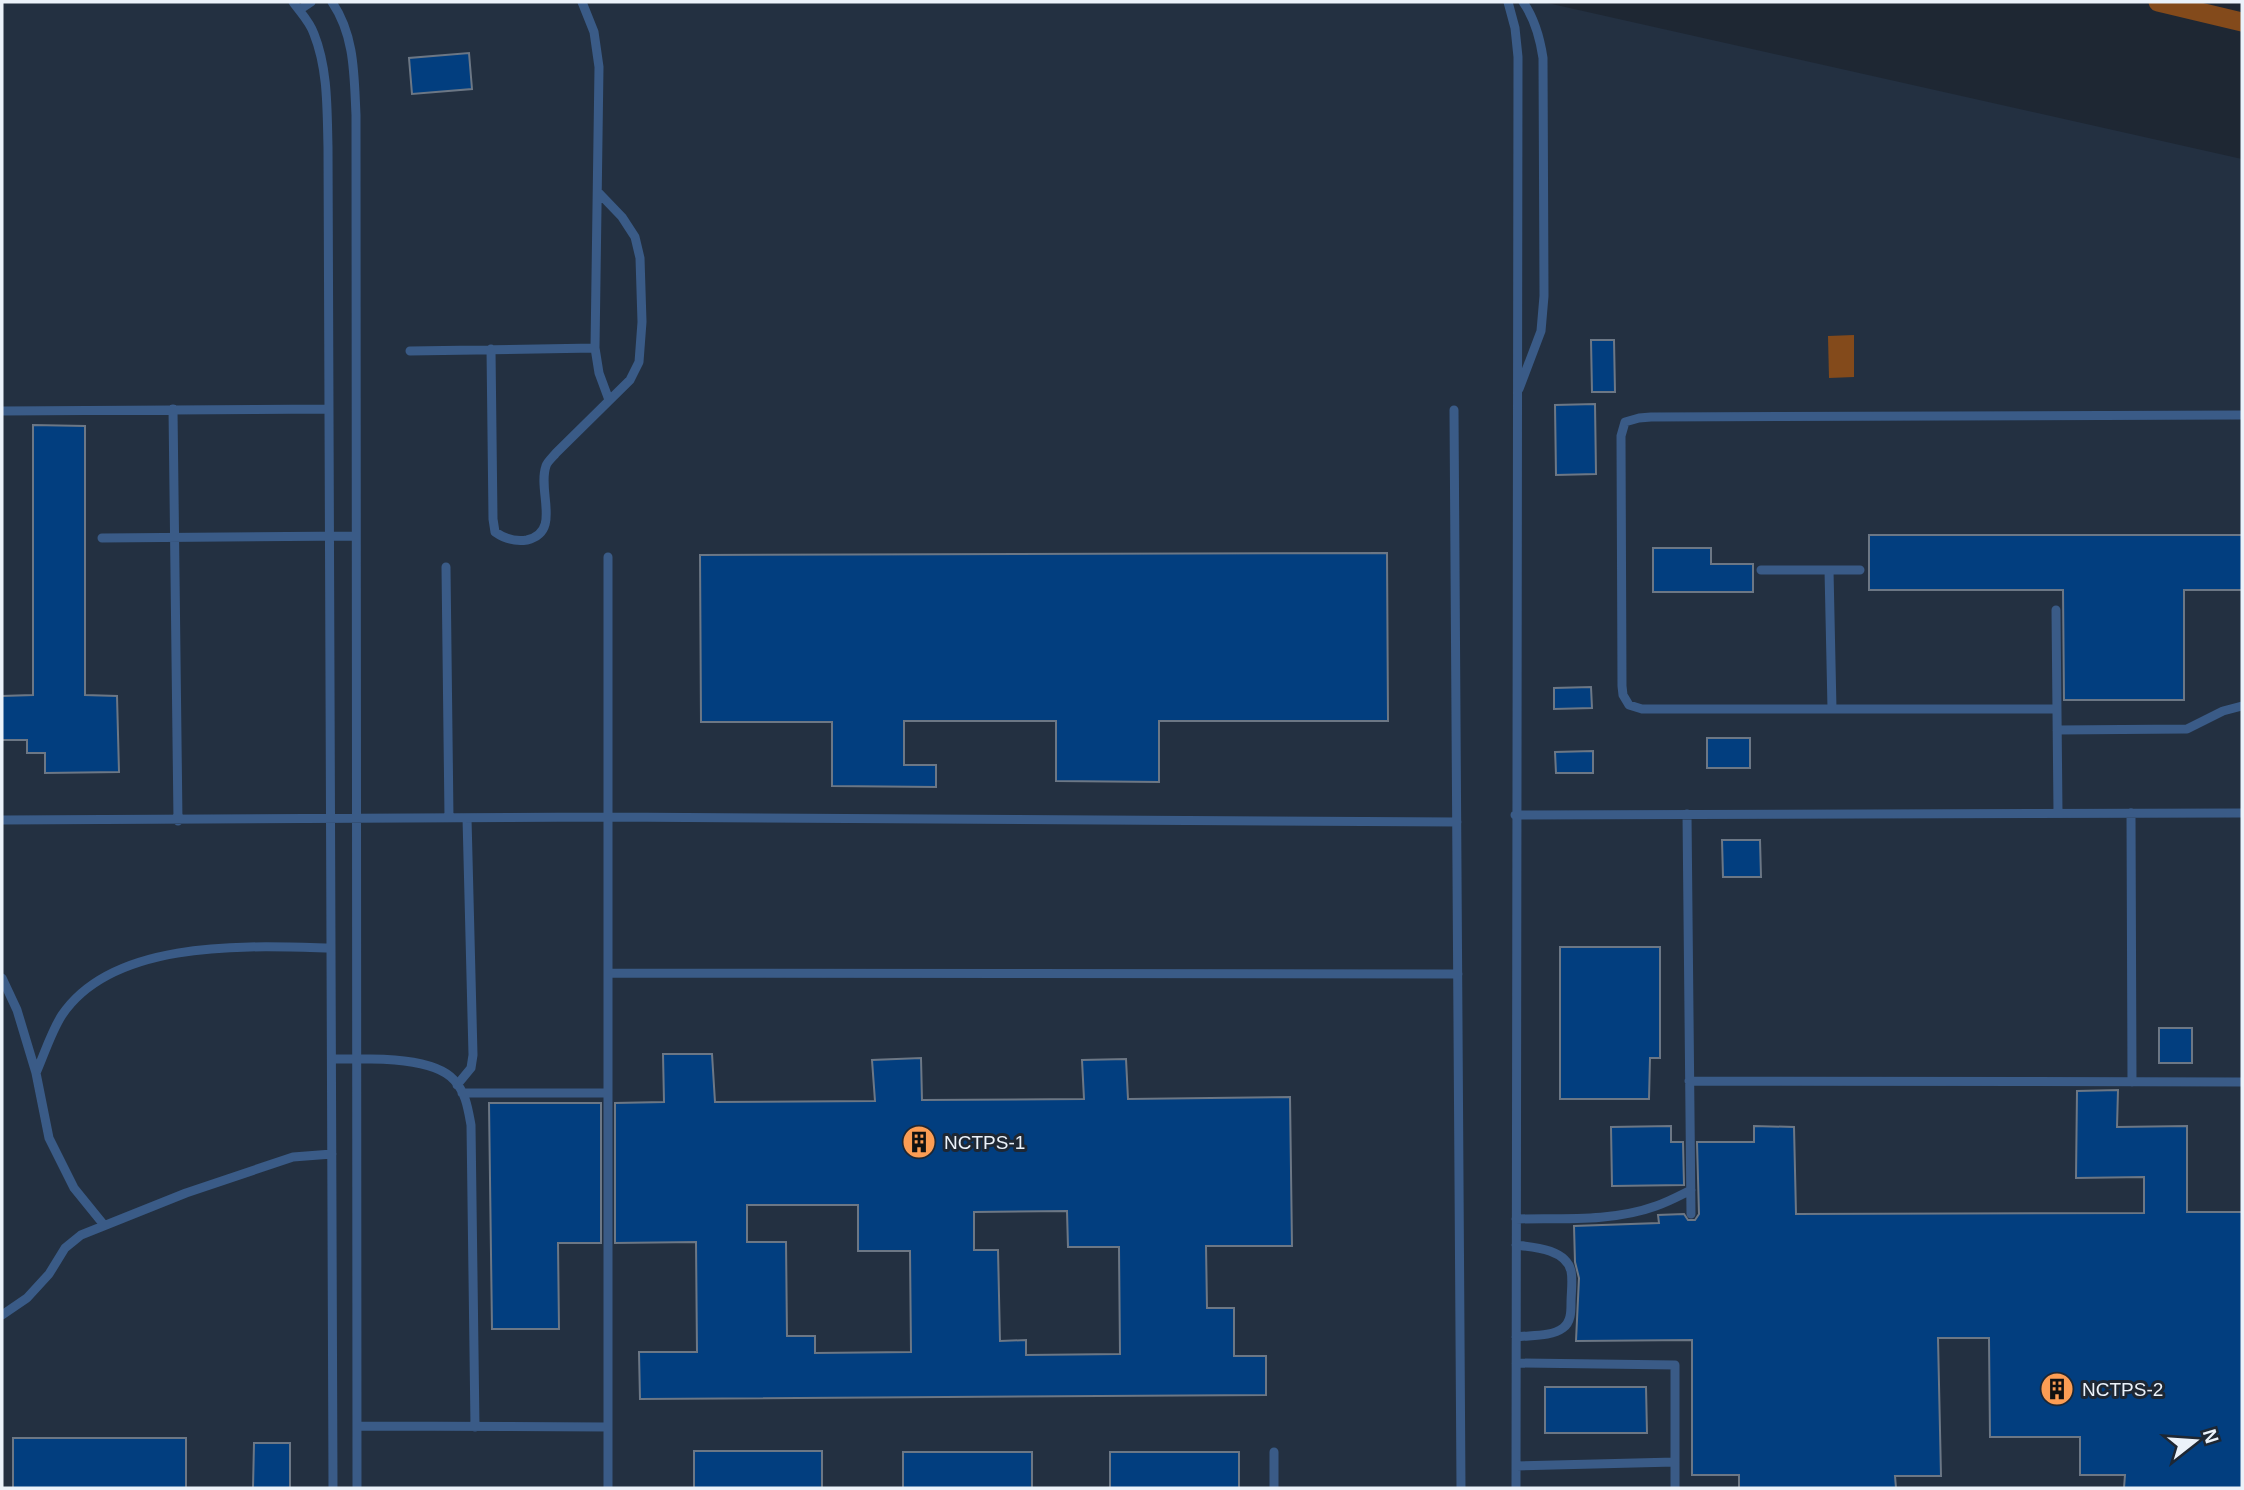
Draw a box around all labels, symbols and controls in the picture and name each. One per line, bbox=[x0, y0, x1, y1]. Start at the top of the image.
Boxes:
building icon: NCTPS-1 bbox=[900, 1123, 938, 1161]
place label: NCTPS-1 bbox=[944, 1132, 1025, 1153]
building icon: NCTPS-2 bbox=[2038, 1370, 2076, 1408]
place label: NCTPS-2 bbox=[2082, 1379, 2163, 1400]
north arrow bbox=[2160, 1406, 2230, 1476]
text: N bbox=[2199, 1427, 2223, 1446]

